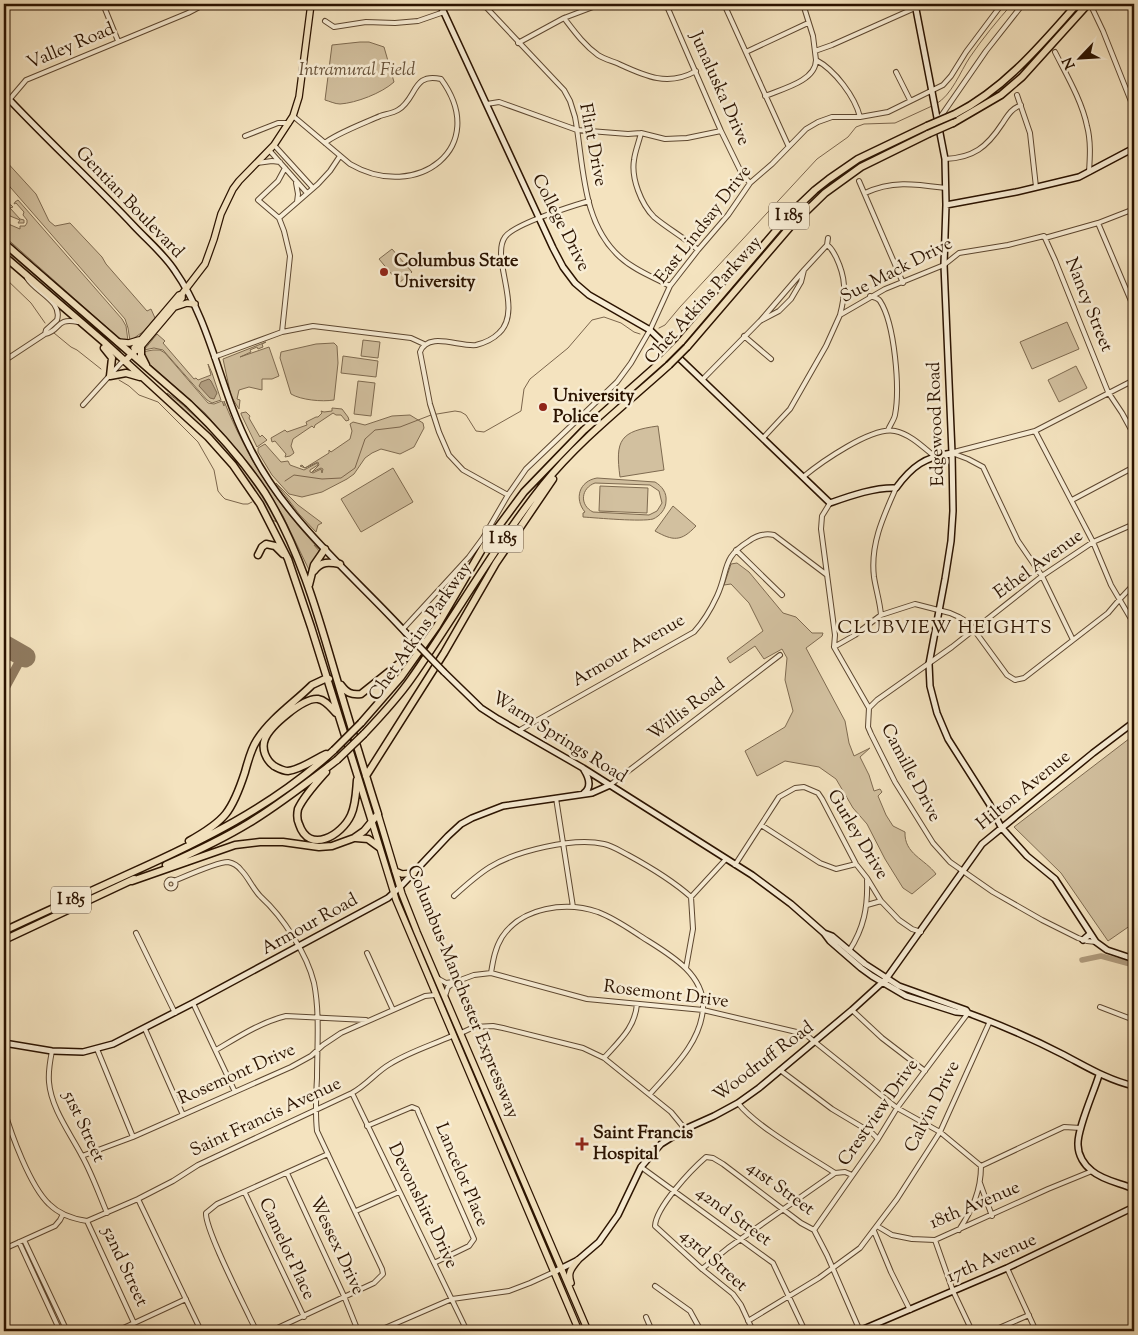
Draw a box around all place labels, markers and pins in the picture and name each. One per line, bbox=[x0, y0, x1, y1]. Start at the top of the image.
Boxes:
place label: Columbus State University bbox=[394, 249, 519, 296]
marker: Columbus State University bbox=[378, 266, 390, 278]
place label: University Police bbox=[553, 384, 635, 431]
marker: University Police bbox=[537, 401, 549, 413]
place label: Saint Francis Hospital bbox=[593, 1121, 693, 1168]
marker: Saint Francis Hospital bbox=[575, 1137, 589, 1151]

